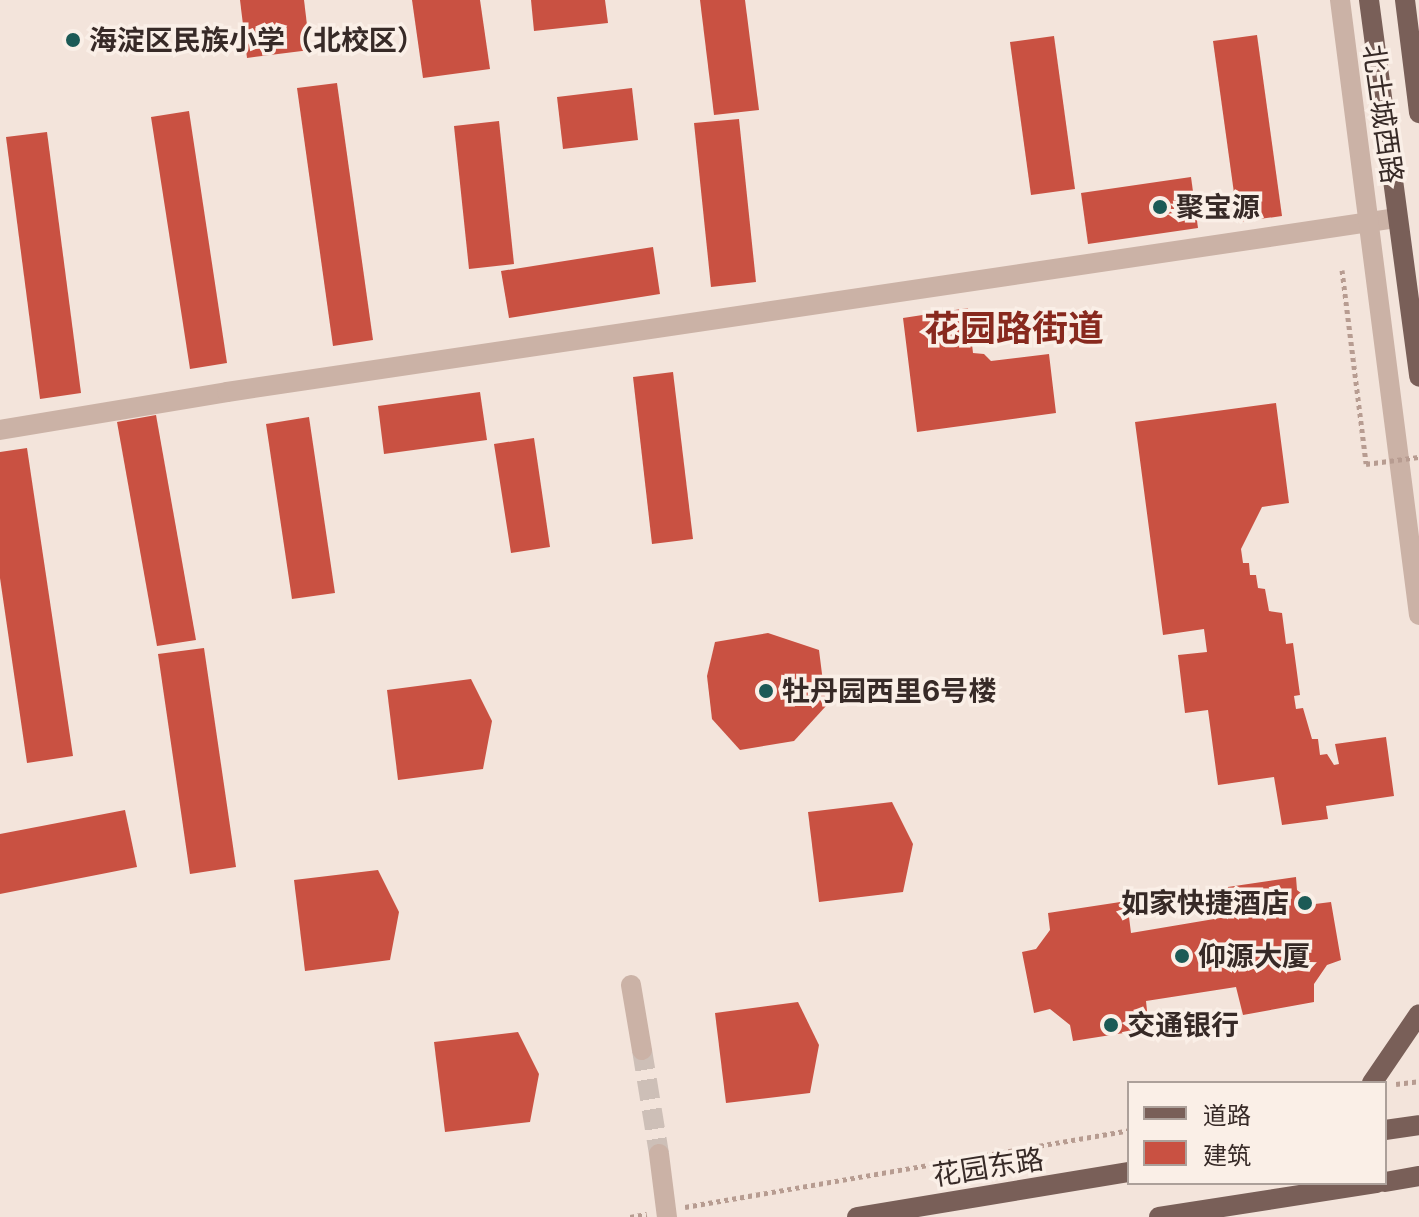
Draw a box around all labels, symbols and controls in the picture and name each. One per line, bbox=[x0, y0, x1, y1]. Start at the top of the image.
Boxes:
place label: 海淀区民族小学（北校区） bbox=[89, 23, 425, 57]
marker: 海淀区民族小学（北校区） bbox=[64, 31, 82, 49]
street label: 北土城西路 bbox=[1357, 42, 1409, 186]
place label: 聚宝源 bbox=[1176, 190, 1260, 224]
marker: 聚宝源 bbox=[1151, 198, 1169, 216]
district label: 花园路街道 bbox=[924, 307, 1104, 351]
place label: 牡丹园西里6号楼 bbox=[782, 674, 996, 708]
marker: 牡丹园西里6号楼 bbox=[757, 682, 775, 700]
place label: 如家快捷酒店 bbox=[1121, 886, 1289, 920]
marker: 如家快捷酒店 bbox=[1296, 894, 1314, 912]
place label: 仰源大厦 bbox=[1198, 939, 1310, 973]
marker: 仰源大厦 bbox=[1173, 947, 1191, 965]
place label: 交通银行 bbox=[1127, 1008, 1239, 1042]
marker: 交通银行 bbox=[1102, 1016, 1120, 1034]
legend bbox=[1127, 1081, 1387, 1185]
text: 道路 bbox=[1203, 1101, 1251, 1130]
text: 建筑 bbox=[1203, 1141, 1251, 1170]
street label: 花园东路 bbox=[930, 1142, 1046, 1192]

